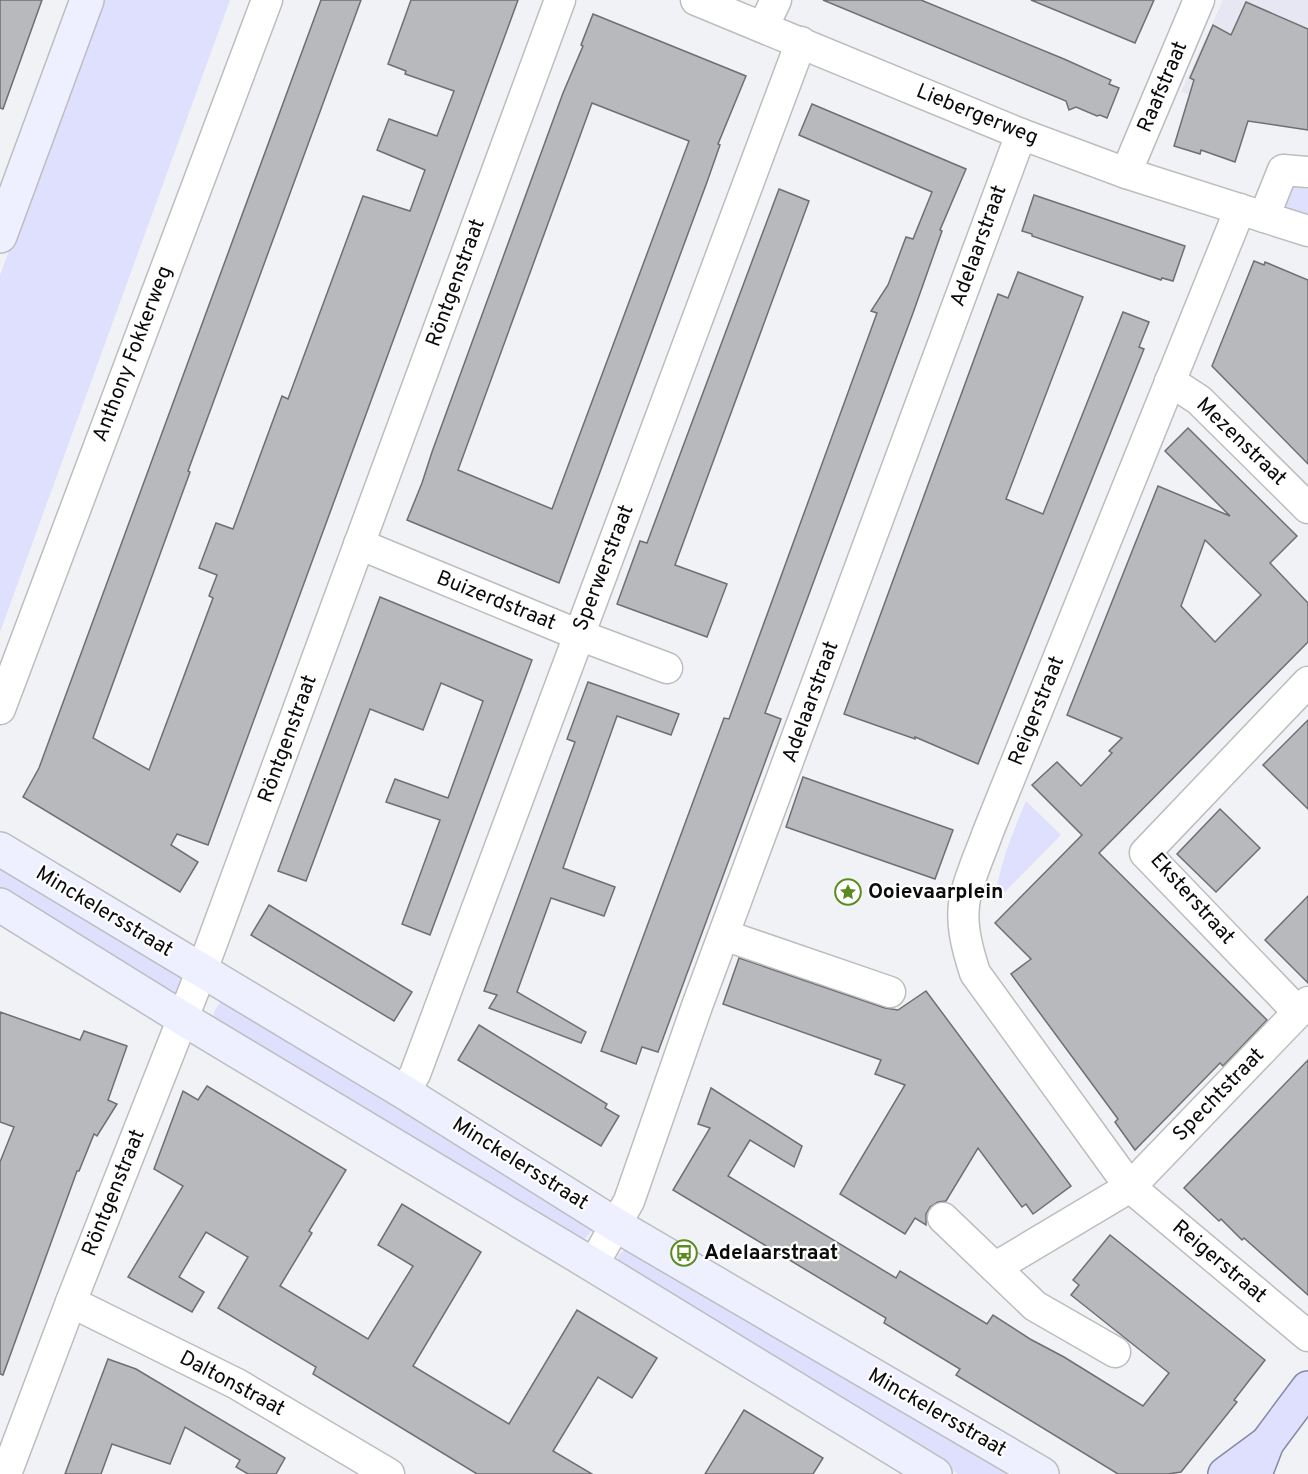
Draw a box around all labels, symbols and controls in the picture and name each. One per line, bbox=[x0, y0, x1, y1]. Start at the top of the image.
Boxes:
street label: Raafstraat bbox=[1132, 37, 1194, 137]
street label: Liebergerweg bbox=[912, 78, 1042, 152]
street label: Adelaarstraat bbox=[945, 182, 1013, 310]
street label: Röntgenstraat bbox=[420, 215, 492, 351]
street label: Anthony Fokkerweg bbox=[87, 262, 179, 446]
street label: Mezenstraat bbox=[1190, 392, 1292, 492]
street label: Sperwerstraat bbox=[568, 501, 640, 635]
street label: Buizerdstraat bbox=[432, 565, 560, 637]
street label: Adelaarstraat bbox=[777, 638, 845, 766]
street label: Reigerstraat bbox=[1003, 652, 1071, 770]
street label: Röntgenstraat bbox=[252, 671, 324, 807]
street label: Eksterstraat bbox=[1144, 847, 1240, 951]
street label: Minckelersstraat bbox=[30, 860, 178, 964]
place icon: Ooievaarplein bbox=[833, 877, 863, 907]
place label: Ooievaarplein bbox=[868, 879, 1004, 906]
street label: Spechtstraat bbox=[1167, 1042, 1271, 1148]
street label: Minckelersstraat bbox=[447, 1111, 593, 1217]
street label: Röntgenstraat bbox=[76, 1126, 152, 1260]
street label: Reigerstraat bbox=[1166, 1215, 1272, 1309]
bus stop icon: Adelaarstraat bbox=[669, 1238, 699, 1268]
place label: Adelaarstraat bbox=[704, 1240, 838, 1267]
street label: Daltonstraat bbox=[174, 1345, 290, 1423]
street label: Minckelersstraat bbox=[863, 1362, 1011, 1464]

